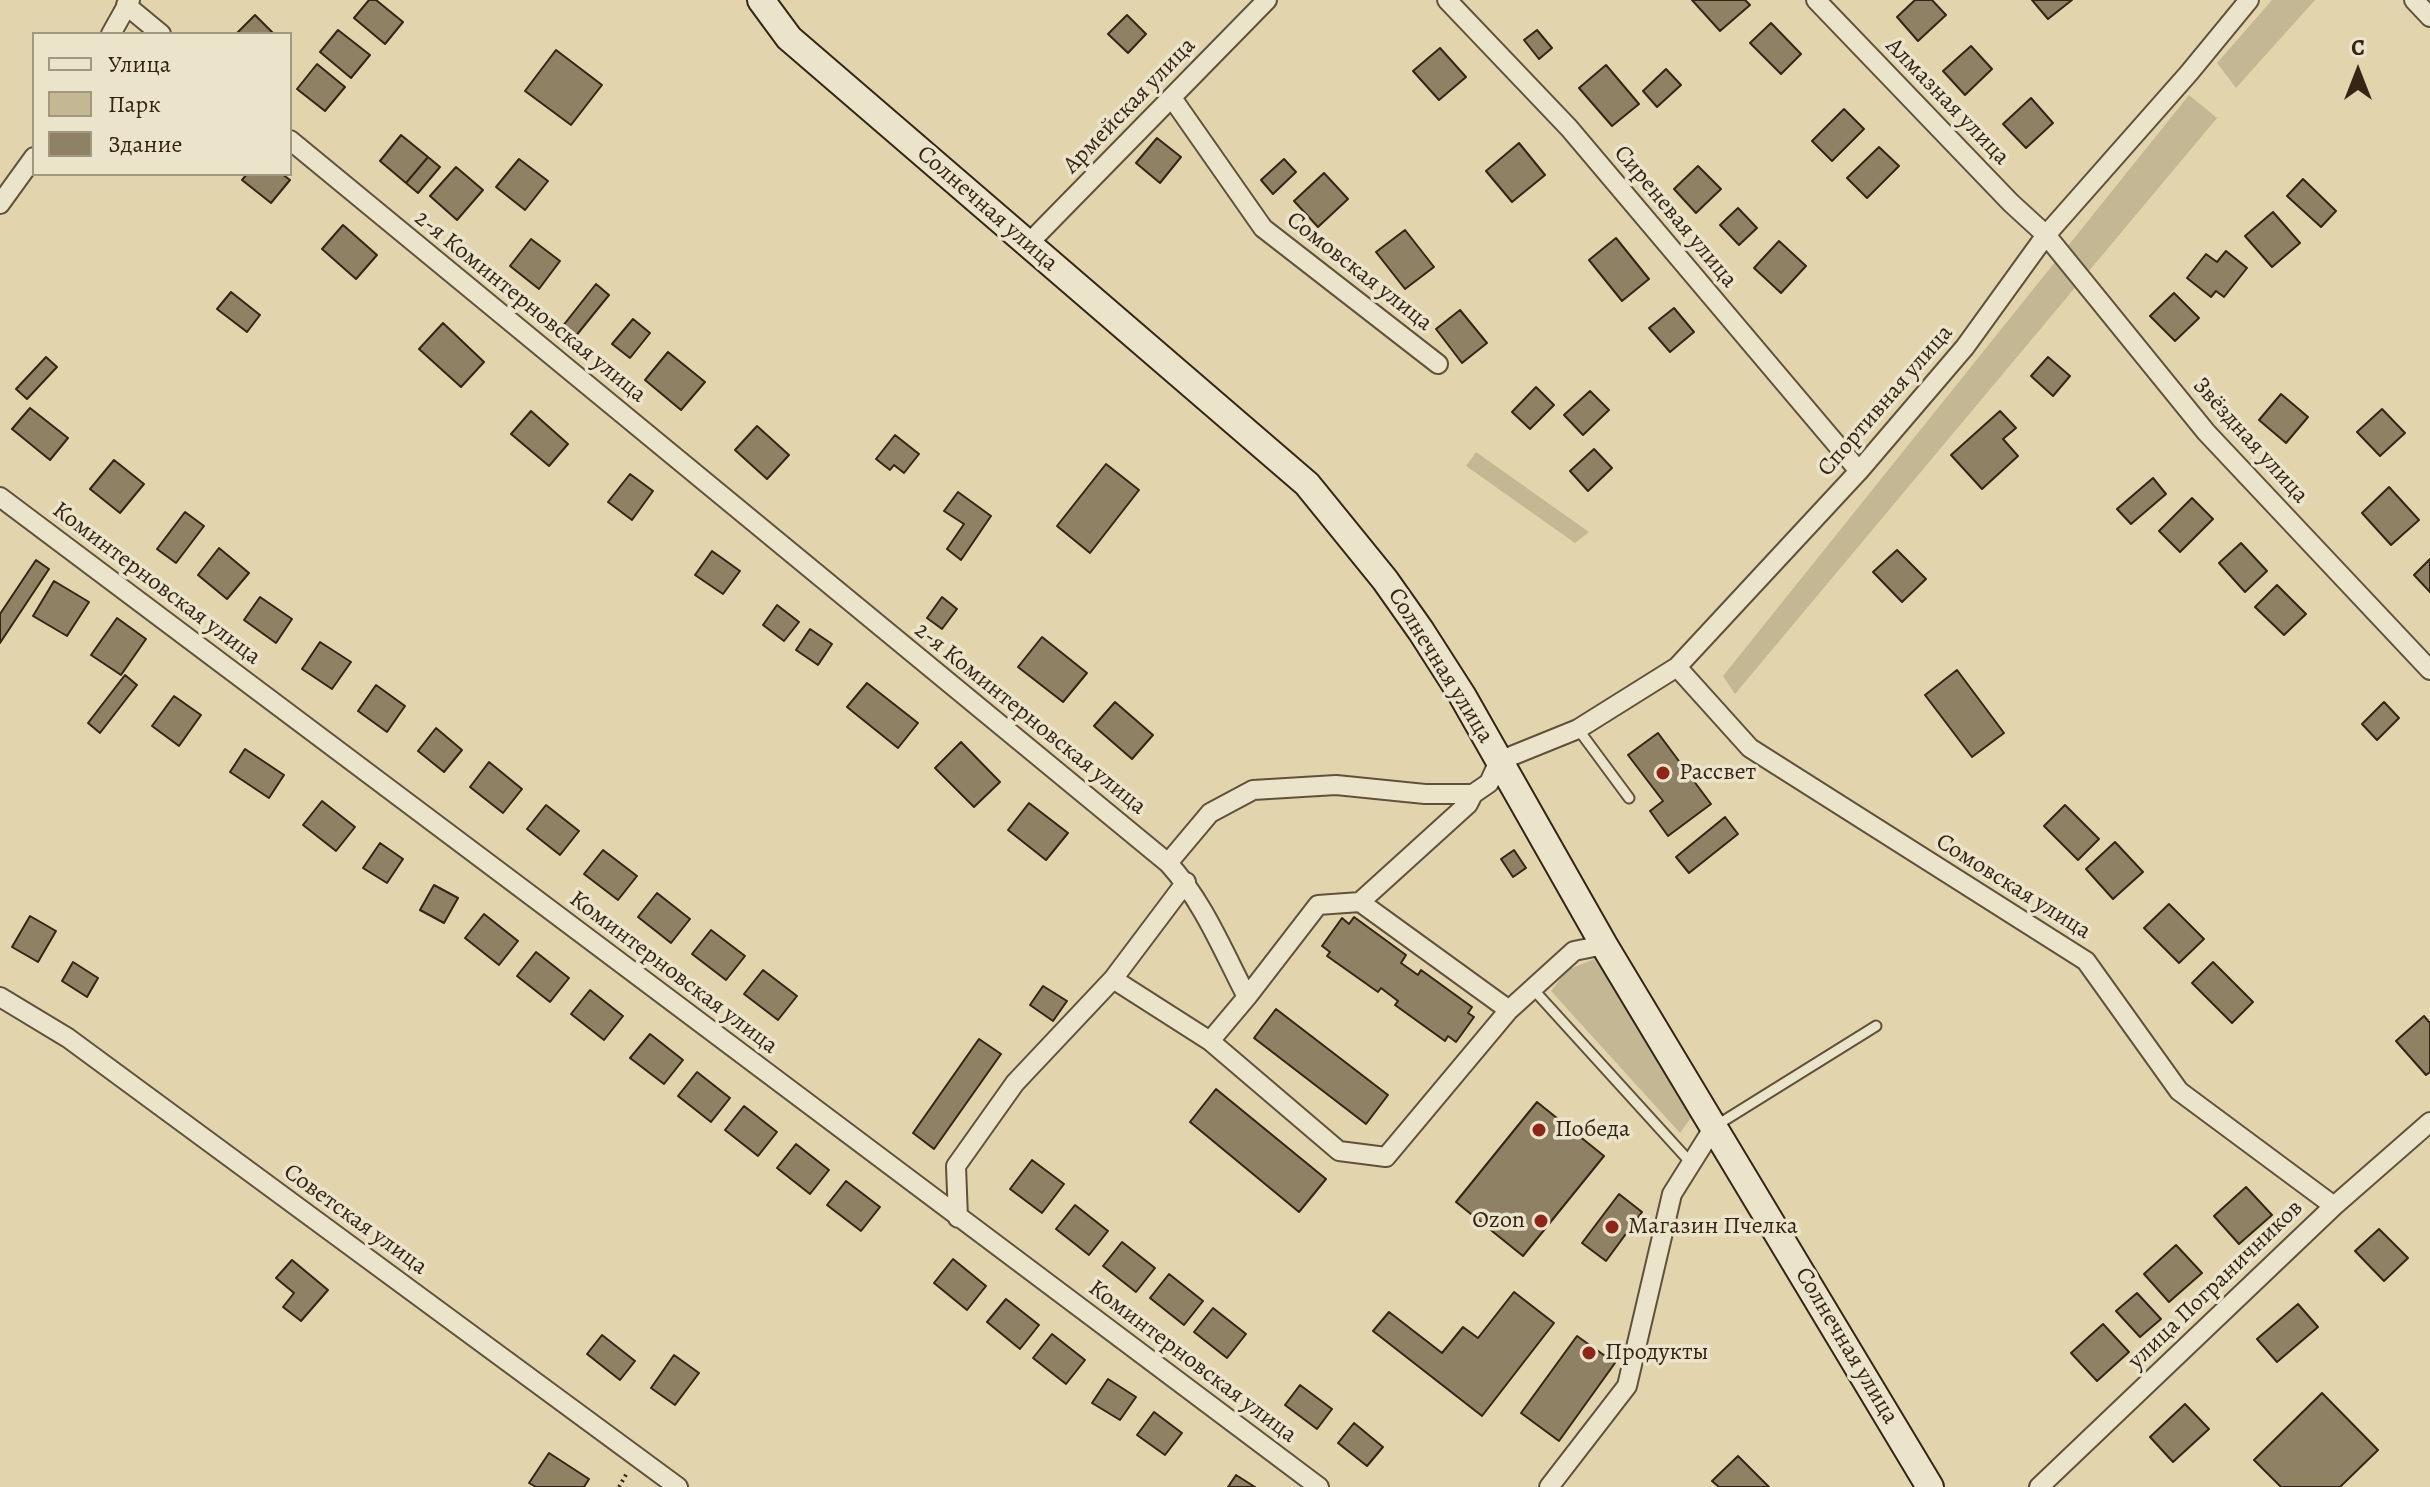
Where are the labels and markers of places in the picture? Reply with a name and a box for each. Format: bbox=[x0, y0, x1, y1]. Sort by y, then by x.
place label: Рассвет bbox=[1679, 759, 1756, 787]
marker: Рассвет bbox=[1654, 764, 1672, 782]
place label: Победа bbox=[1555, 1116, 1630, 1144]
marker: Победа bbox=[1530, 1121, 1548, 1139]
place label: Ozon bbox=[1472, 1207, 1525, 1235]
marker: Ozon bbox=[1532, 1212, 1550, 1230]
place label: Магазин Пчелка bbox=[1628, 1213, 1798, 1241]
marker: Магазин Пчелка bbox=[1603, 1218, 1621, 1236]
place label: Продукты bbox=[1605, 1339, 1709, 1367]
marker: Продукты bbox=[1580, 1344, 1598, 1362]

